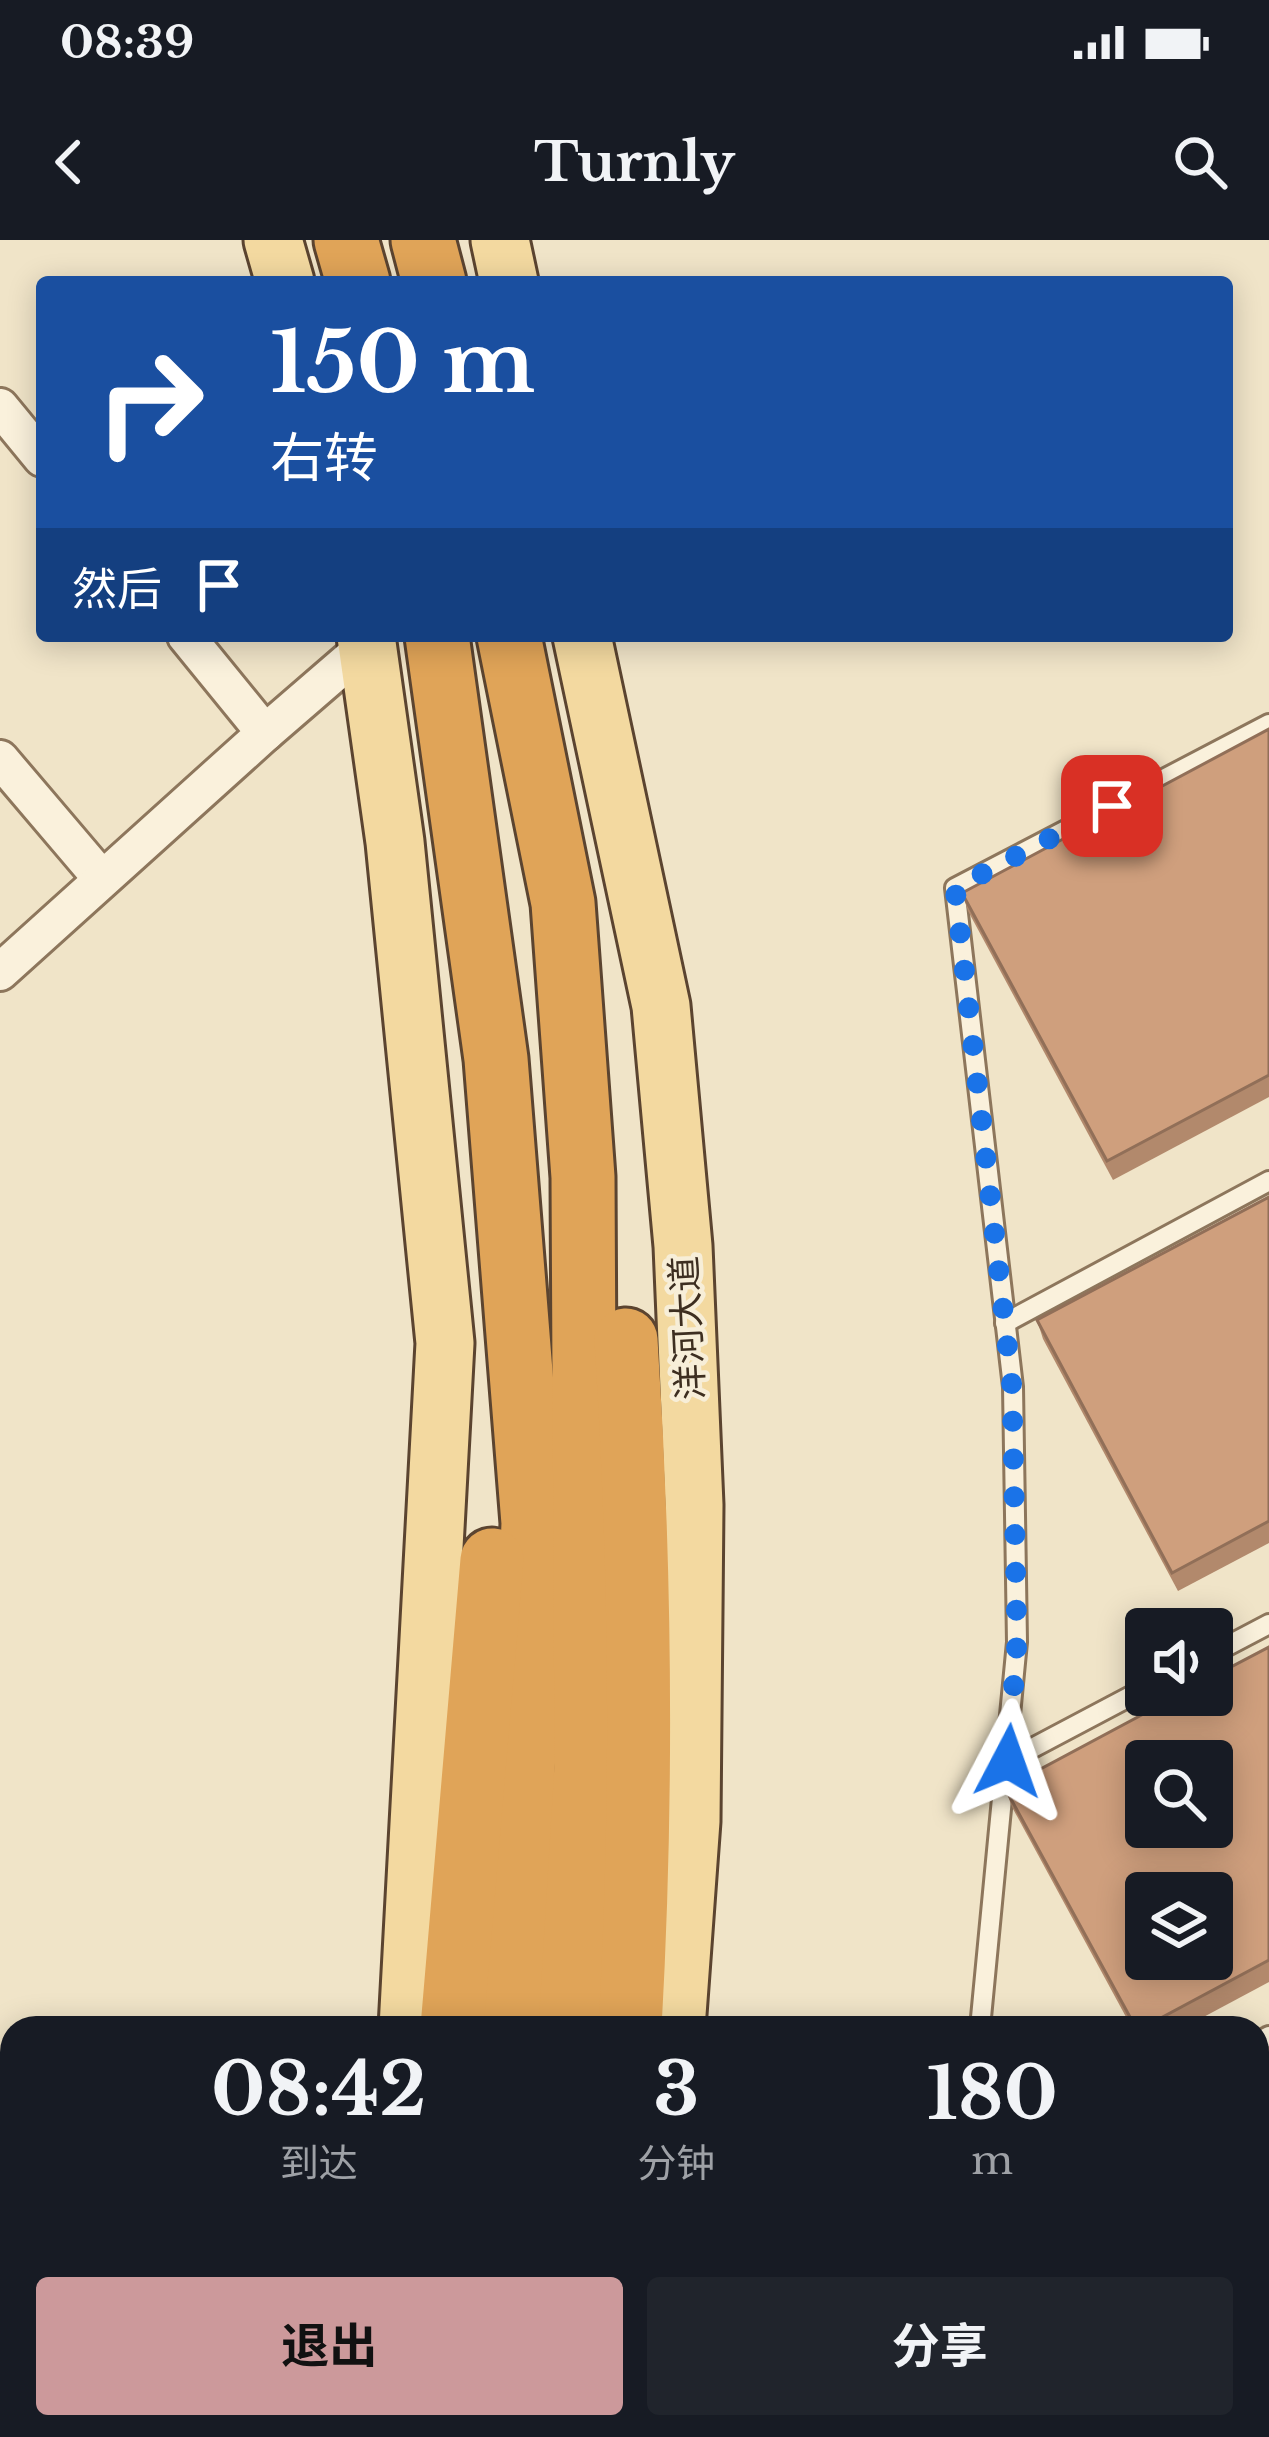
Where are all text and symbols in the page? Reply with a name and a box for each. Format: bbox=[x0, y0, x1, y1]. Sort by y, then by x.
text: 08:39 bbox=[60, 14, 194, 70]
icon: back bbox=[36, 129, 102, 195]
text: Turnly bbox=[534, 129, 735, 196]
icon: search bbox=[1167, 129, 1233, 195]
text: 150 m bbox=[270, 311, 535, 415]
icon: right bbox=[72, 324, 228, 480]
text: 右转 bbox=[270, 425, 378, 492]
icon: arrive bbox=[186, 552, 252, 618]
text: 然后 bbox=[72, 561, 162, 617]
pin bbox=[1061, 755, 1163, 857]
icon: arrive bbox=[1079, 773, 1145, 839]
street label: 洋河大道 bbox=[661, 1255, 714, 1401]
map controls bbox=[1125, 1608, 1233, 1980]
button: sound bbox=[1125, 1608, 1233, 1716]
position arrow bbox=[945, 1698, 1071, 1824]
button: search bbox=[1125, 1740, 1233, 1848]
button: layers bbox=[1125, 1872, 1233, 1980]
text: 08:42 bbox=[211, 2045, 426, 2134]
text: 3 bbox=[653, 2045, 699, 2134]
text: 180 bbox=[926, 2049, 1058, 2138]
text: m bbox=[971, 2136, 1013, 2185]
text: 到达 bbox=[280, 2139, 358, 2188]
text: 分钟 bbox=[637, 2139, 715, 2188]
button: 退出 bbox=[36, 2277, 623, 2415]
button: 分享 bbox=[647, 2277, 1233, 2415]

